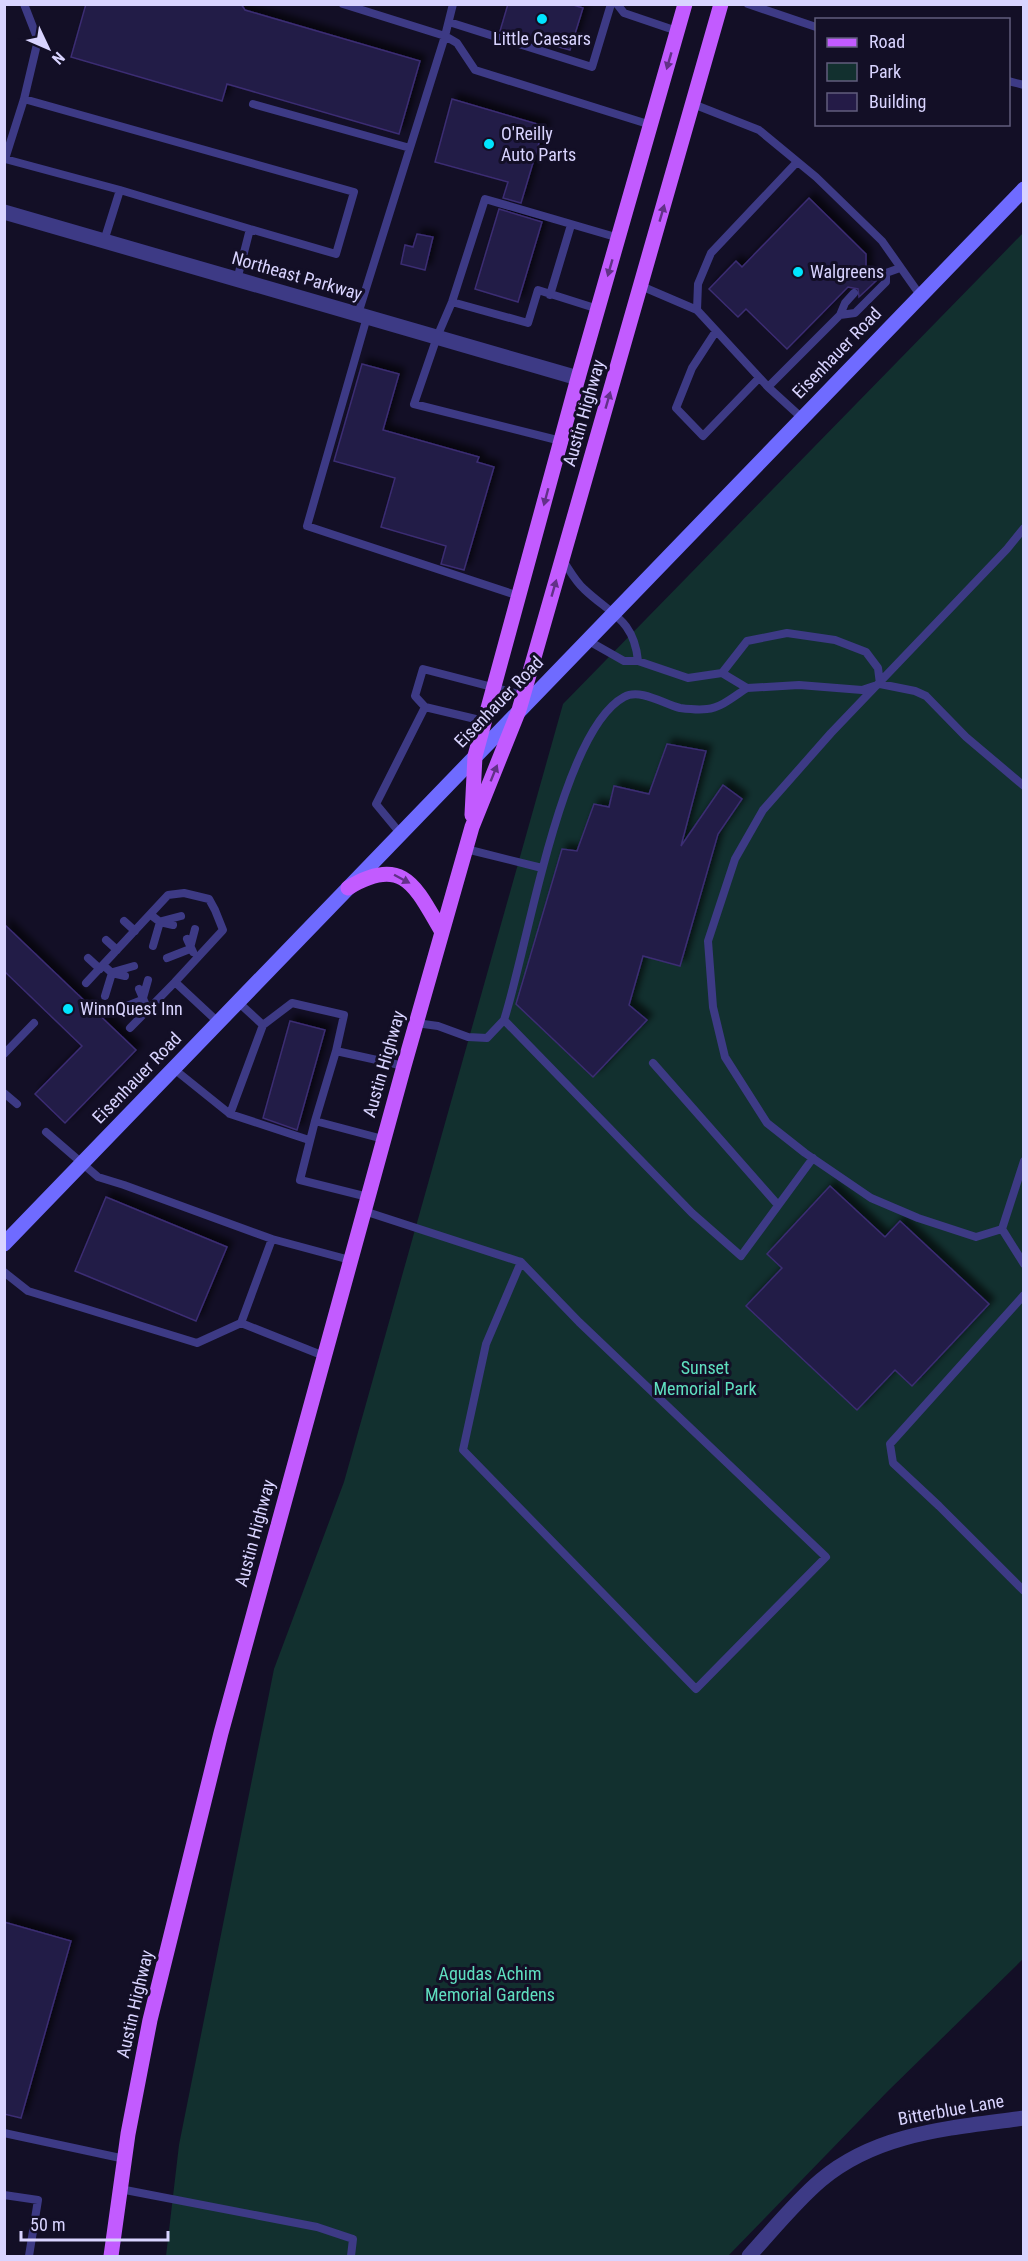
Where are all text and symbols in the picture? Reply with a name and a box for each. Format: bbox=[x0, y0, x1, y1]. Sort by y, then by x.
marker: Little Caesars bbox=[535, 12, 549, 26]
north arrow bbox=[18, 18, 78, 78]
legend bbox=[815, 18, 1010, 126]
place label: Little Caesars bbox=[493, 28, 591, 49]
text: Road bbox=[869, 31, 905, 52]
text: N bbox=[48, 48, 69, 68]
one-way arrow bbox=[664, 52, 674, 70]
text: Park bbox=[869, 61, 901, 82]
text: Building bbox=[869, 91, 926, 112]
place label: O'Reilly Auto Parts bbox=[501, 123, 576, 165]
marker: O'Reilly Auto Parts bbox=[482, 137, 496, 151]
one-way arrow bbox=[658, 204, 667, 222]
street label: Northeast Parkway bbox=[230, 247, 365, 304]
one-way arrow bbox=[605, 259, 614, 277]
place label: Walgreens bbox=[810, 261, 884, 282]
marker: Walgreens bbox=[791, 265, 805, 279]
street label: Eisenhauer Road bbox=[788, 303, 885, 403]
street label: Austin Highway bbox=[558, 357, 609, 469]
one-way arrow bbox=[604, 391, 613, 409]
one-way arrow bbox=[541, 488, 550, 506]
one-way arrow bbox=[550, 579, 559, 597]
street label: Eisenhauer Road bbox=[450, 652, 547, 752]
one-way arrow bbox=[489, 764, 499, 782]
one-way arrow bbox=[394, 874, 411, 884]
place label: WinnQuest Inn bbox=[80, 998, 183, 1019]
marker: WinnQuest Inn bbox=[61, 1002, 75, 1016]
street label: Austin Highway bbox=[358, 1008, 409, 1120]
street label: Eisenhauer Road bbox=[88, 1028, 185, 1128]
park label: Sunset Memorial Park bbox=[653, 1357, 757, 1399]
street label: Austin Highway bbox=[230, 1477, 279, 1589]
street label: Austin Highway bbox=[112, 1947, 157, 2060]
park label: Agudas Achim Memorial Gardens bbox=[425, 1963, 555, 2005]
street label: Bitterblue Lane bbox=[896, 2090, 1006, 2129]
scale bar bbox=[21, 2204, 168, 2242]
text: 50 m bbox=[30, 2214, 65, 2235]

